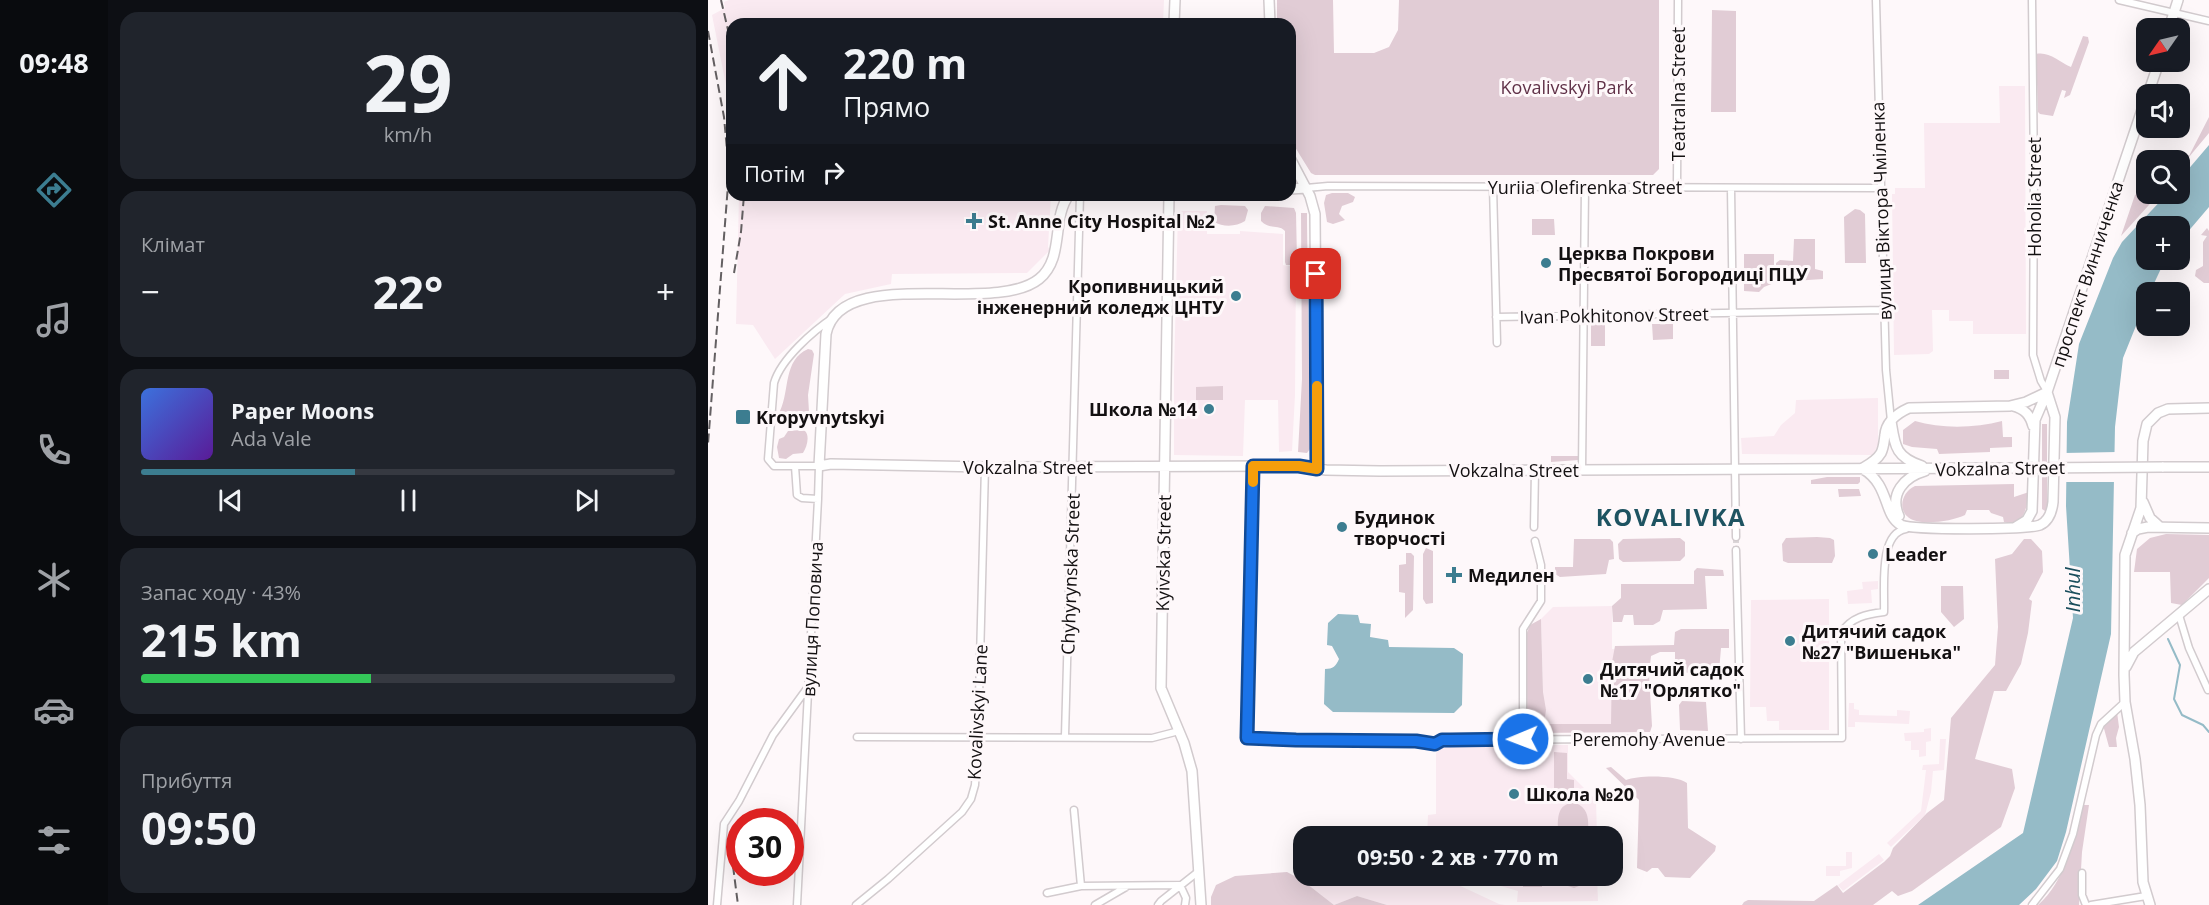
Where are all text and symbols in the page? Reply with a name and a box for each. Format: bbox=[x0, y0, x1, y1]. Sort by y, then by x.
north arrow bbox=[2136, 18, 2190, 72]
map controls bbox=[2136, 18, 2190, 336]
street label: Teatralna Street bbox=[1666, 27, 1690, 161]
text: 29 bbox=[363, 29, 453, 135]
text: 220 m bbox=[843, 34, 967, 91]
icon: ahead bbox=[744, 42, 822, 120]
text: 09:48 bbox=[19, 44, 89, 81]
park label: Kovalivskyi Park bbox=[1501, 75, 1634, 99]
button: sound bbox=[2136, 84, 2190, 138]
text: Прямо bbox=[843, 88, 930, 125]
street label: вулиця Віктора Чміленка bbox=[1865, 101, 1897, 321]
text: km/h bbox=[384, 121, 432, 148]
street label: Hoholia Street bbox=[2022, 137, 2046, 257]
button: search bbox=[2136, 150, 2190, 204]
icon: right bbox=[817, 156, 850, 189]
text: Потім bbox=[744, 158, 805, 188]
icon: directions bbox=[33, 169, 75, 211]
street label: Yuriia Olefirenka Street bbox=[1488, 175, 1682, 199]
street label: проспект Винниченка bbox=[2046, 178, 2128, 370]
place label: St. Anne City Hospital №2 bbox=[988, 209, 1215, 233]
marker: St. Anne City Hospital №2 bbox=[965, 212, 983, 230]
button: + bbox=[2136, 216, 2190, 270]
text: Клімат bbox=[141, 231, 205, 258]
place label: Церква Покрови Пресвятої Богородиці ПЦУ bbox=[1558, 241, 1808, 286]
pin bbox=[1290, 248, 1341, 299]
marker: Церква Покрови Пресвятої Богородиці ПЦУ bbox=[1539, 256, 1553, 270]
icon: arrive bbox=[1299, 257, 1332, 290]
text: 22° bbox=[373, 261, 443, 322]
text: − bbox=[141, 269, 160, 314]
text: + bbox=[656, 269, 675, 314]
place label: Кропивницький інженерний коледж ЦНТУ bbox=[977, 274, 1224, 319]
button: − bbox=[2136, 282, 2190, 336]
marker: Кропивницький інженерний коледж ЦНТУ bbox=[1229, 289, 1243, 303]
icon: music bbox=[33, 299, 75, 341]
street label: Ivan Pokhitonov Street bbox=[1519, 301, 1709, 329]
text: Paper Moons bbox=[231, 395, 374, 425]
place label: Школа №14 bbox=[1089, 397, 1197, 421]
marker: Школа №14 bbox=[1202, 402, 1216, 416]
place label: Kropyvnytskyi bbox=[756, 405, 885, 429]
marker: Kropyvnytskyi bbox=[734, 408, 752, 426]
text: Ada Vale bbox=[231, 425, 312, 452]
icon: phone bbox=[33, 429, 75, 471]
street label: Vokzalna Street bbox=[963, 455, 1093, 479]
street label: Vokzalna Street bbox=[1935, 455, 2065, 481]
street label: Vokzalna Street bbox=[1449, 458, 1579, 482]
icon: previous bbox=[214, 484, 247, 517]
icon: pause bbox=[392, 484, 425, 517]
icon: next bbox=[570, 484, 603, 517]
street label: Chyhyrynska Street bbox=[1055, 493, 1085, 655]
street label: Kyivska Street bbox=[1150, 495, 1176, 611]
district label: KOVALIVKA bbox=[1596, 500, 1746, 533]
place label: Будинок творчості bbox=[1354, 505, 1445, 550]
marker: Будинок творчості bbox=[1335, 520, 1349, 534]
street label: вулиця Поповича bbox=[796, 541, 828, 697]
place label: Leader bbox=[1885, 542, 1947, 566]
marker: Leader bbox=[1866, 547, 1880, 561]
icon: climate bbox=[33, 559, 75, 601]
place label: Медилен bbox=[1468, 563, 1555, 587]
marker: Медилен bbox=[1445, 566, 1463, 584]
water label: Inhul bbox=[2059, 567, 2086, 613]
text: Запас ходу · 43% bbox=[141, 579, 301, 606]
text: 215 km bbox=[141, 609, 302, 670]
place label: Дитячий садок №27 "Вишенька" bbox=[1802, 619, 1961, 664]
marker: Дитячий садок №27 "Вишенька" bbox=[1783, 634, 1797, 648]
street label: Kovalivskyi Lane bbox=[961, 644, 993, 780]
place label: Дитячий садок №17 "Орлятко" bbox=[1600, 657, 1745, 702]
marker: Дитячий садок №17 "Орлятко" bbox=[1581, 672, 1595, 686]
icon: car bbox=[33, 689, 75, 731]
position arrow bbox=[1491, 707, 1555, 771]
street label: Peremohy Avenue bbox=[1572, 727, 1726, 751]
text: Прибуття bbox=[141, 767, 232, 794]
place label: Школа №20 bbox=[1526, 782, 1634, 806]
marker: Школа №20 bbox=[1507, 787, 1521, 801]
text: 09:50 bbox=[141, 797, 257, 858]
speed limit sign: 30 bbox=[726, 808, 804, 886]
icon: filters bbox=[33, 819, 75, 861]
text: 09:50 · 2 хв · 770 m bbox=[1357, 841, 1559, 871]

